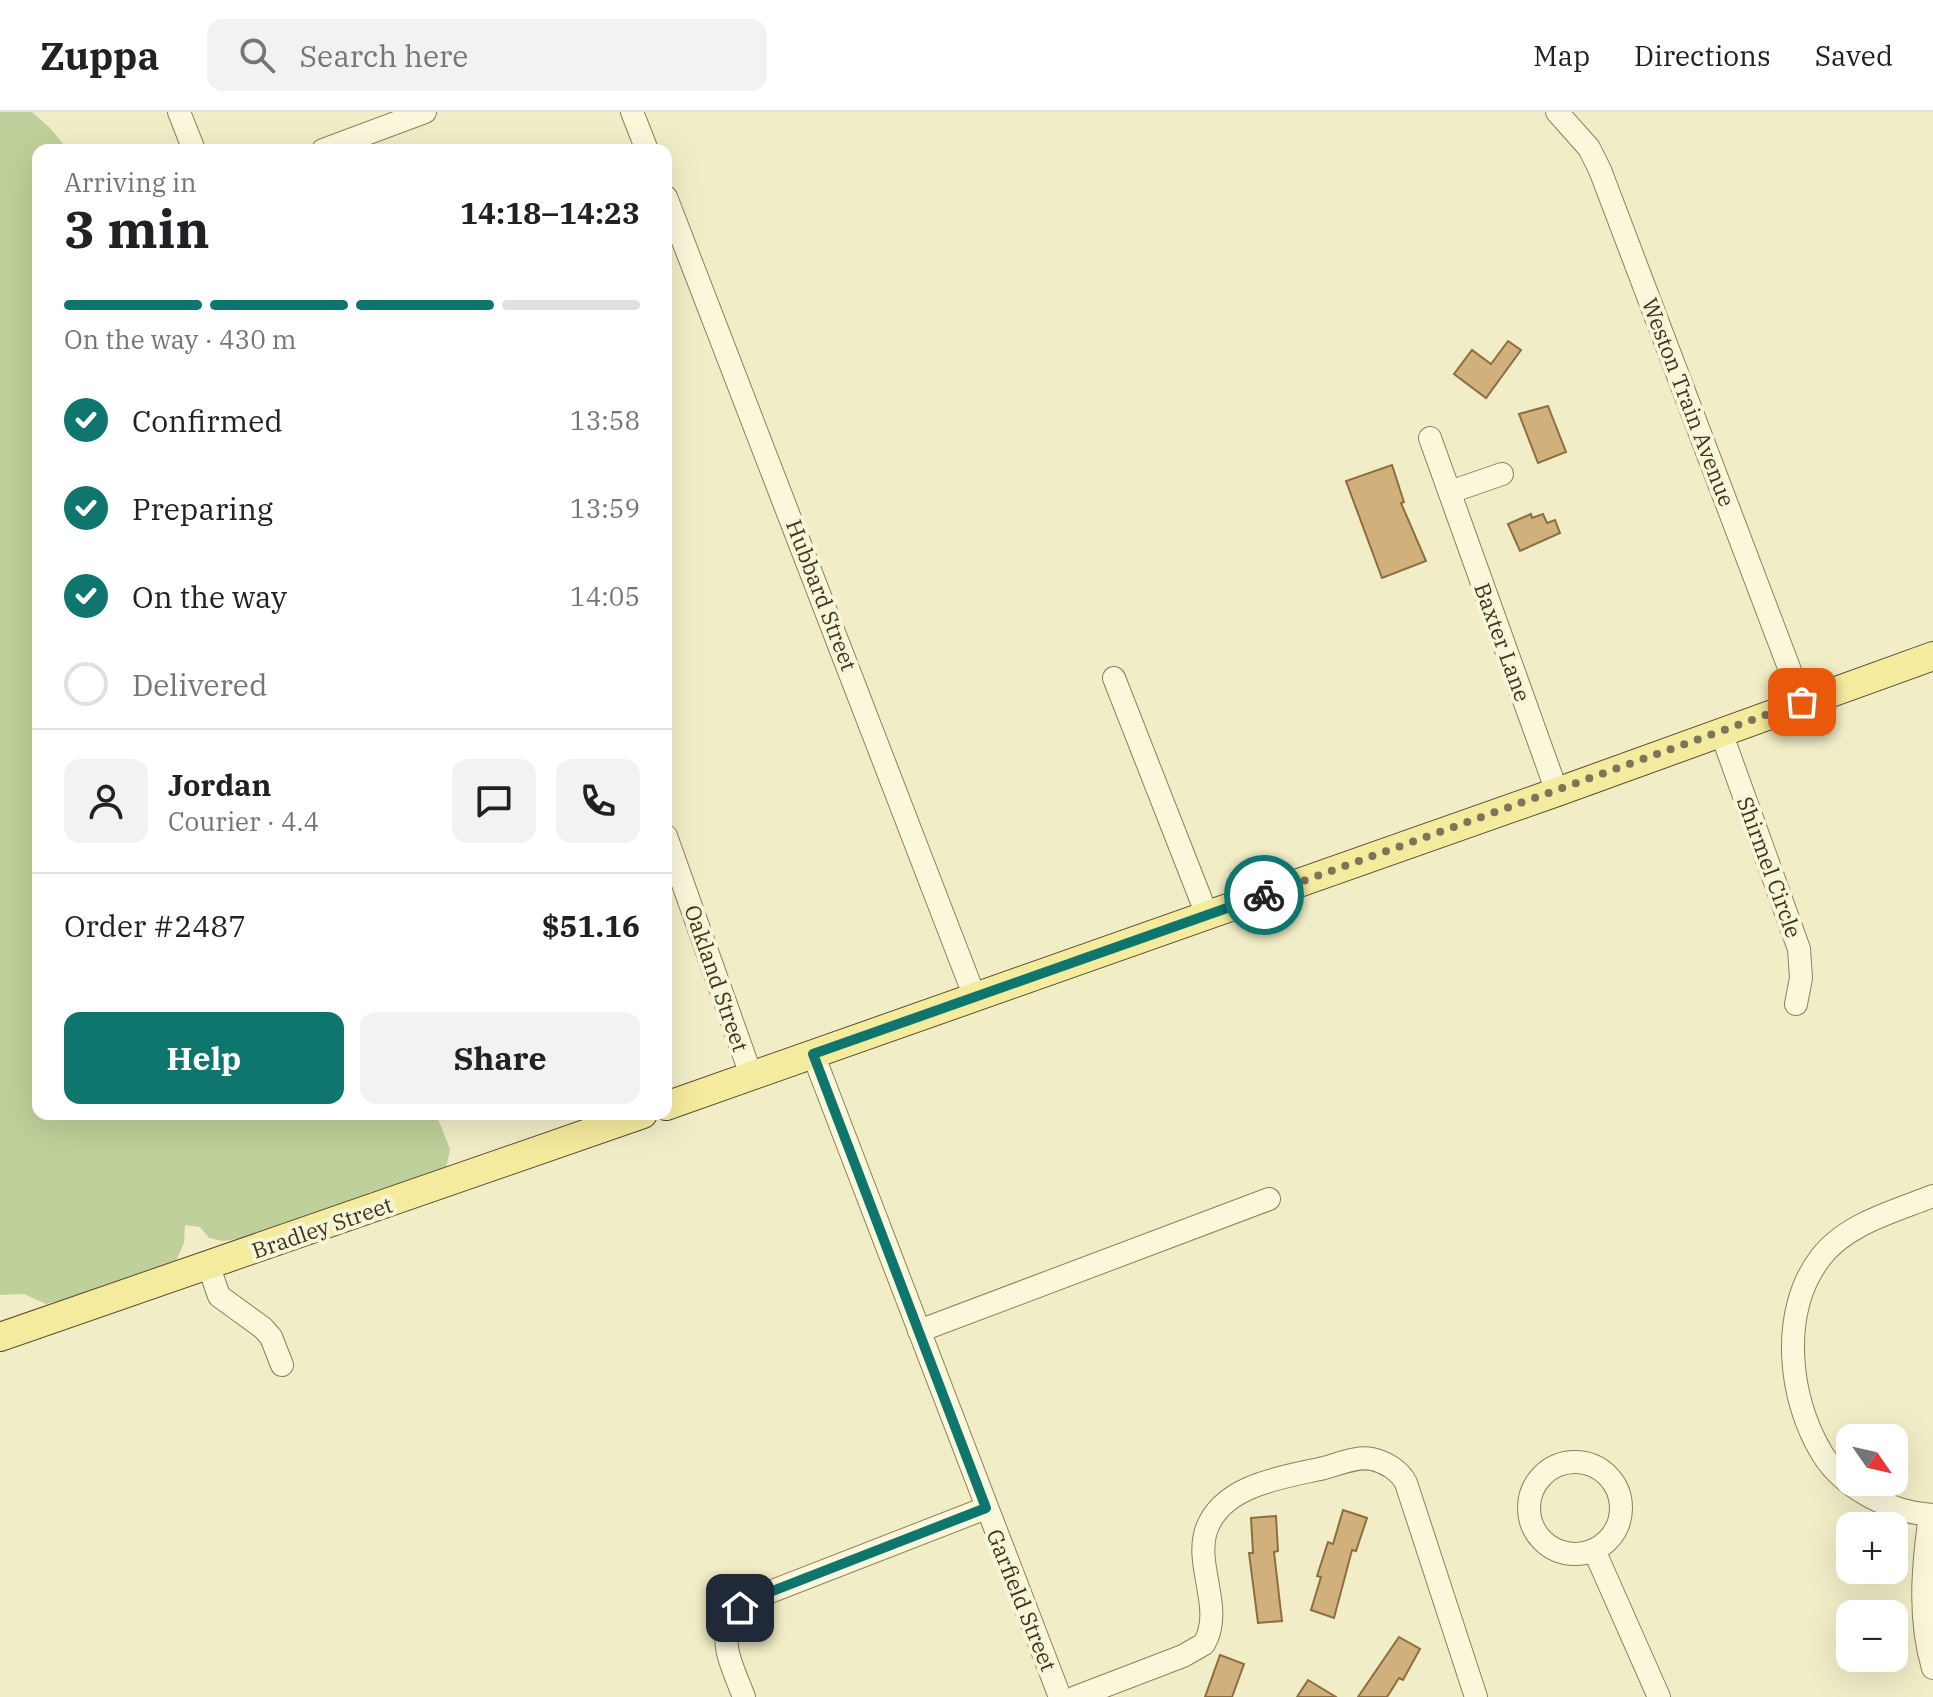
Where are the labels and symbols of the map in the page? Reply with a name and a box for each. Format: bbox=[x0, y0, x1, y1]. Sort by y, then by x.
street label: Weston Train Avenue bbox=[1636, 294, 1742, 510]
street label: Hubbard Street bbox=[780, 515, 864, 675]
street label: Baxter Lane bbox=[1468, 579, 1538, 705]
pin bbox=[1768, 668, 1836, 736]
street label: Shirmel Circle bbox=[1731, 792, 1809, 942]
courier bbox=[1224, 855, 1304, 935]
street label: Oakland Street bbox=[678, 901, 756, 1056]
street label: Bradley Street bbox=[248, 1189, 396, 1265]
north arrow bbox=[1836, 1424, 1908, 1496]
street label: Garfield Street bbox=[980, 1525, 1064, 1676]
pin bbox=[706, 1574, 774, 1642]

